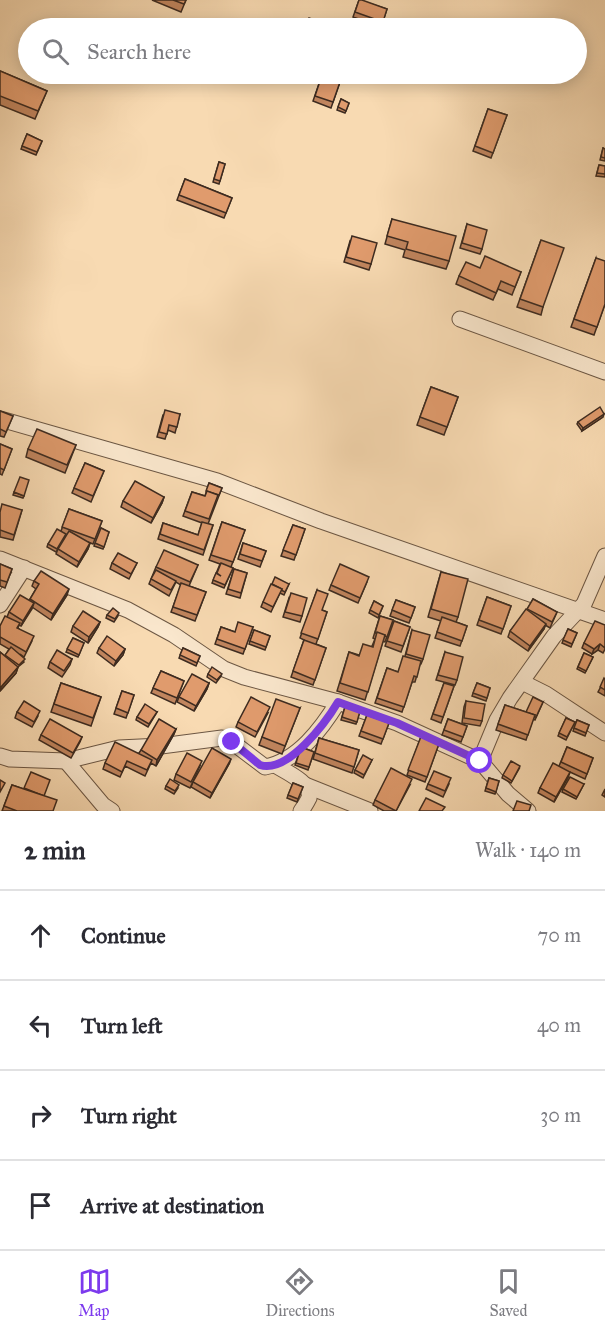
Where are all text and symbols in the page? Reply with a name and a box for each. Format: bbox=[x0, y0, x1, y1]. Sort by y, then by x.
search box bbox=[18, 18, 587, 84]
icon: search bbox=[39, 35, 72, 68]
text: Search here bbox=[87, 38, 191, 65]
route end bbox=[218, 728, 244, 754]
route start bbox=[466, 747, 492, 773]
text: 2 min bbox=[24, 834, 85, 866]
text: Walk · 140 m bbox=[475, 838, 581, 862]
icon: ahead bbox=[24, 919, 57, 952]
text: Continue bbox=[81, 922, 166, 949]
text: 70 m bbox=[538, 923, 581, 947]
icon: left bbox=[24, 1009, 57, 1042]
text: Turn left bbox=[81, 1012, 163, 1039]
text: 40 m bbox=[537, 1013, 581, 1037]
icon: right bbox=[24, 1099, 57, 1132]
text: Turn right bbox=[81, 1102, 177, 1129]
text: 30 m bbox=[540, 1103, 581, 1127]
icon: arrive bbox=[24, 1189, 57, 1222]
text: Arrive at destination bbox=[81, 1192, 264, 1219]
tab: Map bbox=[78, 1265, 111, 1320]
tab: Directions bbox=[266, 1265, 334, 1320]
tab: Saved bbox=[489, 1265, 527, 1320]

